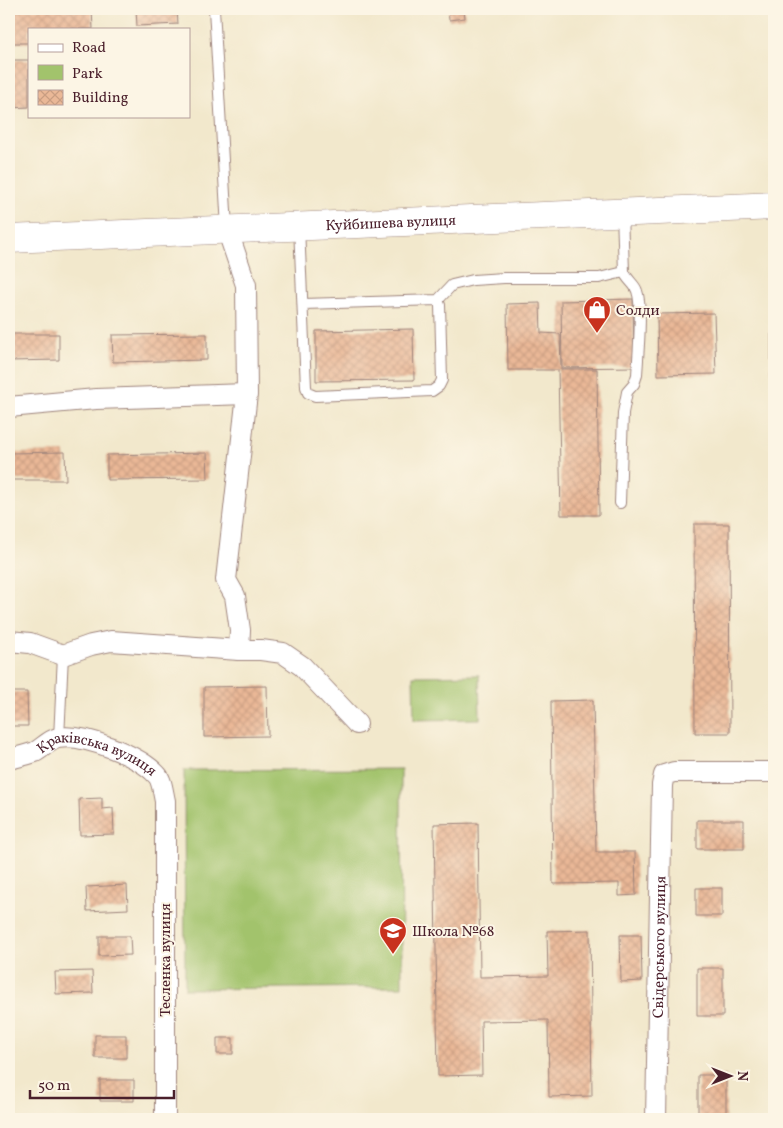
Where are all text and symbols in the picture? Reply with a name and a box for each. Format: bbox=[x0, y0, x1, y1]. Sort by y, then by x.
legend bbox=[28, 28, 190, 118]
text: Road bbox=[72, 38, 106, 59]
text: Park bbox=[72, 64, 103, 85]
text: Building bbox=[72, 88, 129, 109]
street label: Куйбишева вулиця bbox=[325, 211, 456, 237]
shop icon: Солди bbox=[582, 295, 612, 334]
place label: Солди bbox=[616, 301, 660, 322]
street label: Краківська вулиця bbox=[33, 728, 161, 782]
street label: Свідерського вулиця bbox=[649, 875, 672, 1018]
street label: Тесленка вулиця bbox=[156, 903, 177, 1017]
school or university icon: Школа №68 bbox=[378, 916, 408, 955]
place label: Школа №68 bbox=[412, 922, 494, 943]
north arrow bbox=[706, 1050, 756, 1100]
scale bar bbox=[30, 1068, 174, 1100]
text: N bbox=[732, 1071, 751, 1081]
text: 50 m bbox=[38, 1076, 70, 1097]

